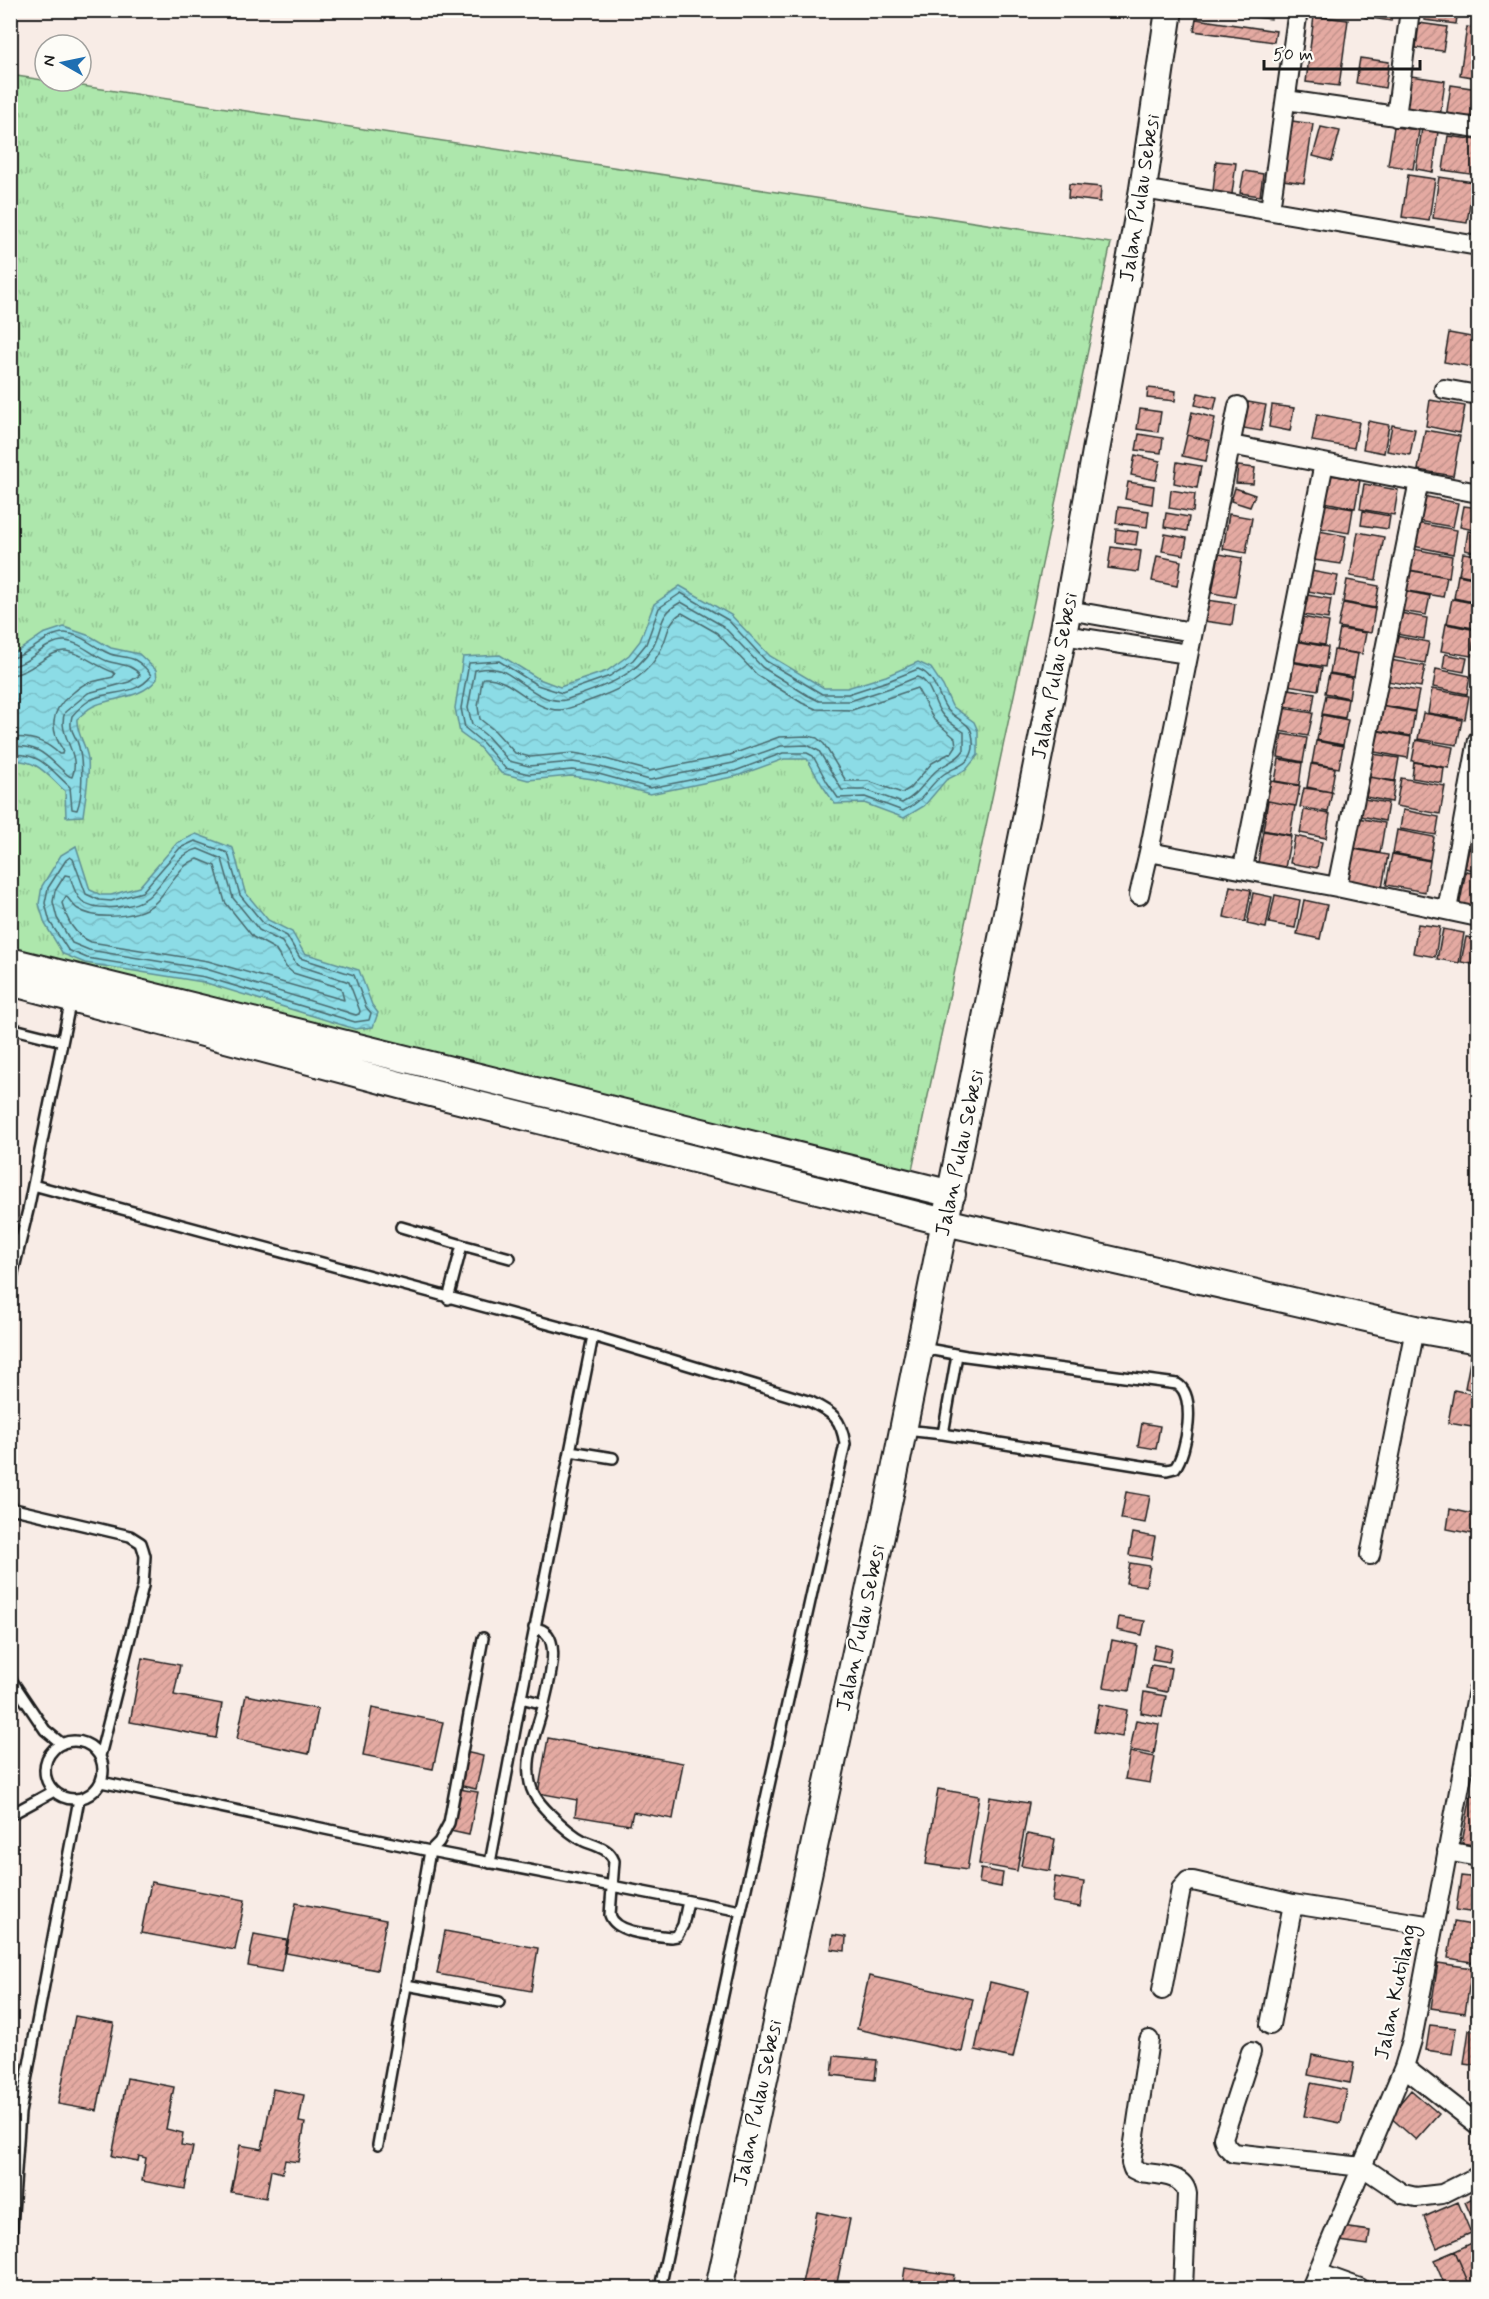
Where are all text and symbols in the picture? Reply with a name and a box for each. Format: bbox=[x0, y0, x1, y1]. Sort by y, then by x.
north arrow bbox=[33, 33, 93, 93]
scale bar bbox=[1264, 33, 1420, 71]
text: 50 m bbox=[1273, 43, 1313, 67]
text: N bbox=[38, 54, 61, 68]
street label: Jalan Pulau Sebesi bbox=[1113, 112, 1167, 284]
street label: Jalan Pulau Sebesi bbox=[1025, 590, 1085, 762]
street label: Jalan Pulau Sebesi bbox=[929, 1067, 991, 1239]
street label: Jalan Pulau Sebesi bbox=[830, 1542, 892, 1714]
street label: Jalan Kutilang bbox=[1368, 1921, 1425, 2063]
street label: Jalan Pulau Sebesi bbox=[727, 2017, 789, 2189]

